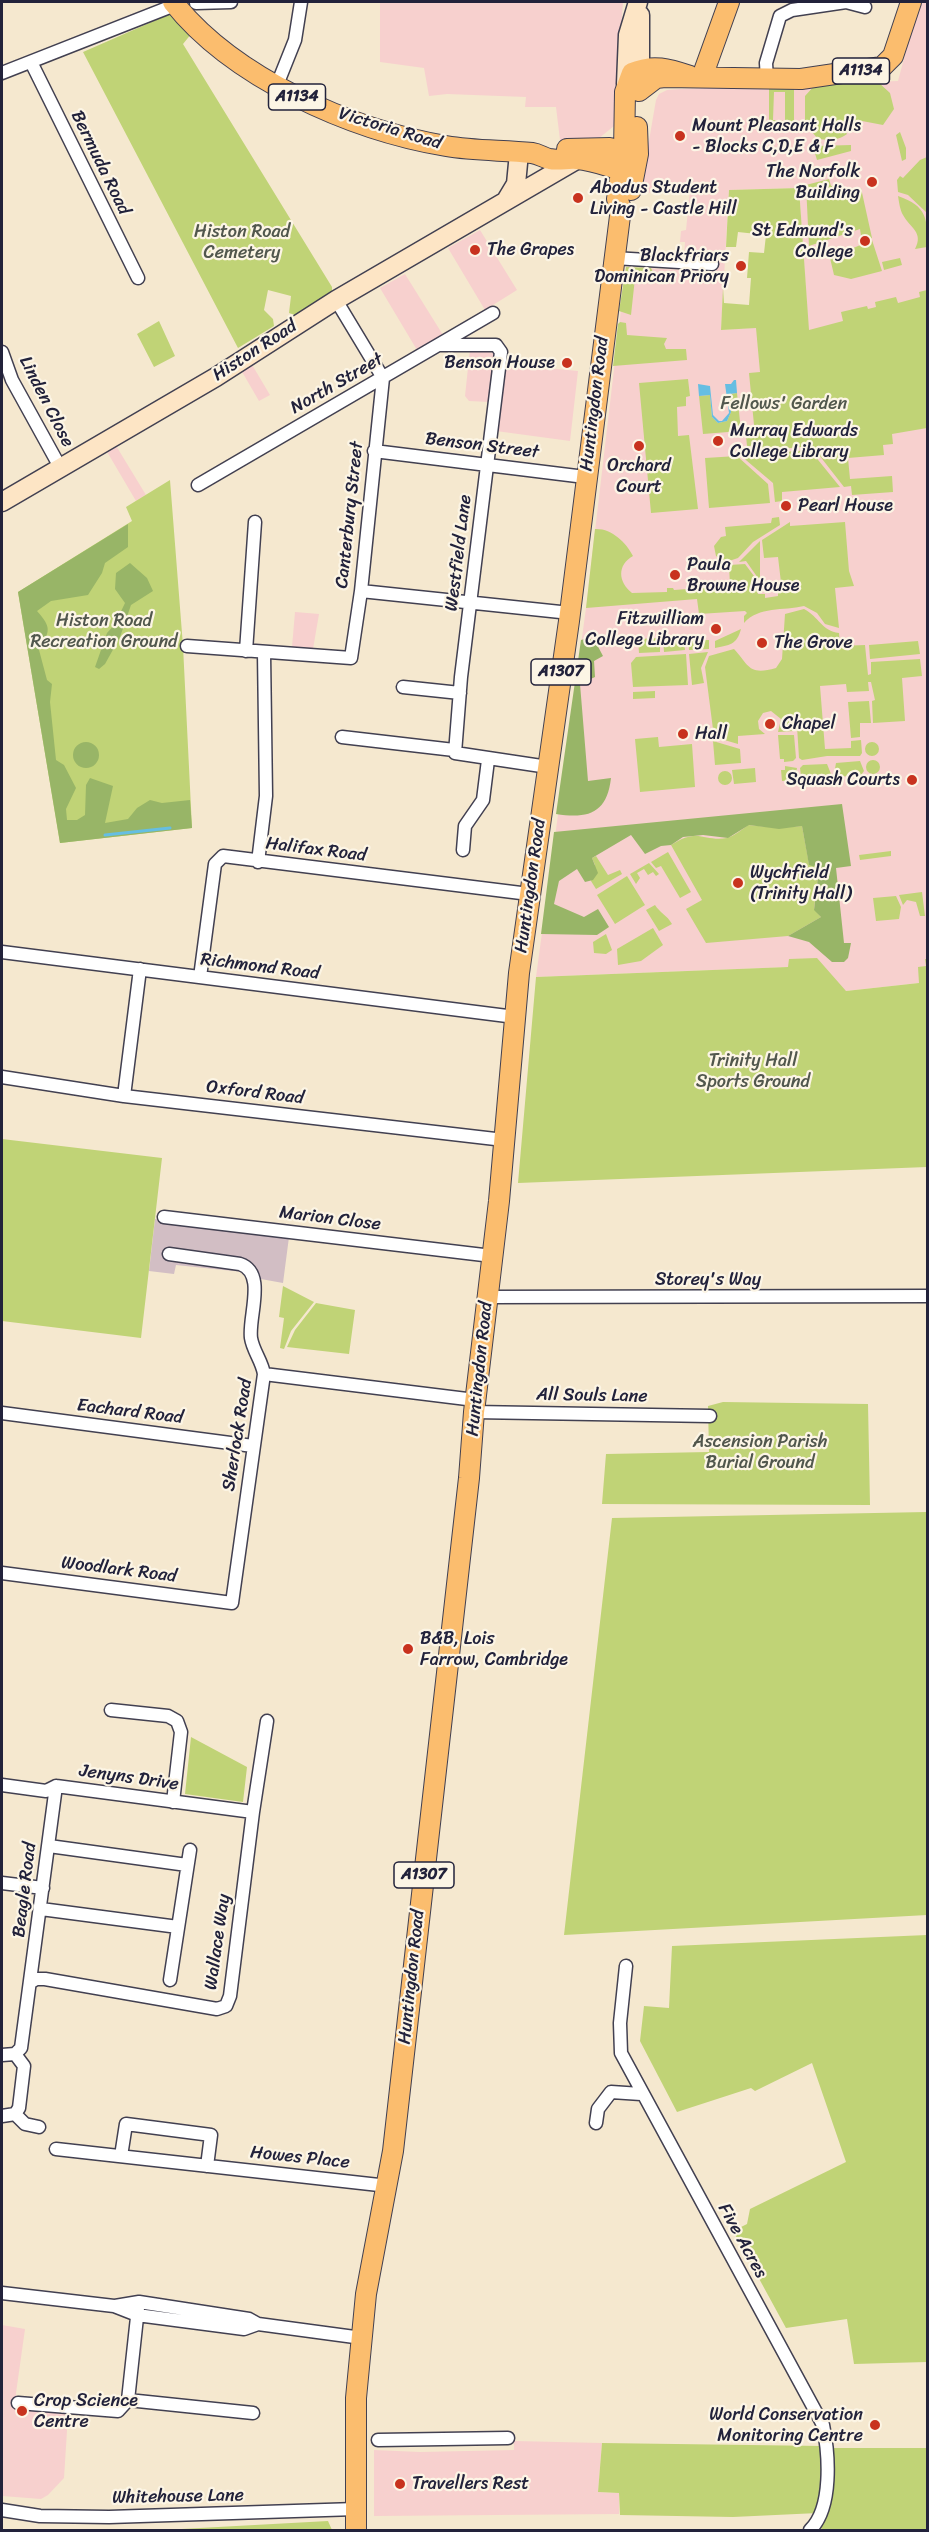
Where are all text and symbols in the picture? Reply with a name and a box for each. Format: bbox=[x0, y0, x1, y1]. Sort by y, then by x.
road number: A1134 bbox=[832, 58, 890, 84]
road number: A1134 bbox=[268, 84, 326, 110]
street label: Victoria Road bbox=[336, 103, 444, 155]
street label: Bermuda Road bbox=[65, 107, 135, 219]
place label: Mount Pleasant Halls - Blocks C,D,E & F bbox=[692, 115, 861, 158]
marker: Mount Pleasant Halls - Blocks C,D,E & F bbox=[673, 129, 687, 143]
place label: The Norfolk Building bbox=[766, 161, 860, 204]
marker: The Norfolk Building bbox=[865, 175, 879, 189]
place label: Abodus Student Living - Castle Hill bbox=[590, 177, 737, 219]
marker: Abodus Student Living - Castle Hill bbox=[571, 191, 585, 205]
place label: St Edmund's College bbox=[752, 220, 853, 262]
park label: Histon Road Cemetery bbox=[194, 221, 290, 264]
marker: St Edmund's College bbox=[858, 234, 872, 248]
place label: The Grapes bbox=[487, 239, 574, 261]
marker: The Grapes bbox=[468, 243, 482, 257]
place label: Blackfriars Dominican Priory bbox=[594, 245, 729, 288]
marker: Blackfriars Dominican Priory bbox=[734, 259, 748, 273]
street label: Histon Road bbox=[209, 316, 301, 386]
street label: Huntingdon Road bbox=[576, 336, 614, 472]
street label: North Street bbox=[287, 349, 387, 419]
place label: Benson House bbox=[444, 352, 555, 374]
street label: Linden Close bbox=[14, 353, 78, 451]
marker: Benson House bbox=[560, 356, 574, 370]
park label: Fellows' Garden bbox=[721, 393, 847, 415]
place label: Murray Edwards College Library bbox=[730, 420, 858, 462]
street label: Benson Street bbox=[424, 428, 540, 464]
marker: Murray Edwards College Library bbox=[711, 434, 725, 448]
marker: Orchard Court bbox=[632, 439, 646, 453]
street label: Canterbury Street bbox=[332, 440, 368, 590]
place label: Orchard Court bbox=[607, 455, 671, 498]
street label: Westfield Lane bbox=[441, 493, 477, 613]
place label: Pearl House bbox=[798, 495, 893, 517]
marker: Pearl House bbox=[779, 499, 793, 513]
place label: Paula Browne House bbox=[687, 554, 800, 596]
marker: Paula Browne House bbox=[668, 568, 682, 582]
place label: Fitzwilliam College Library bbox=[585, 608, 704, 650]
park label: Histon Road Recreation Ground bbox=[30, 610, 178, 652]
marker: Fitzwilliam College Library bbox=[709, 622, 723, 636]
place label: The Grove bbox=[774, 632, 853, 654]
marker: The Grove bbox=[755, 636, 769, 650]
road number: A1307 bbox=[531, 659, 591, 685]
place label: Chapel bbox=[782, 713, 836, 735]
marker: Chapel bbox=[763, 717, 777, 731]
place label: Hall bbox=[695, 723, 727, 745]
marker: Hall bbox=[676, 727, 690, 741]
place label: Squash Courts bbox=[786, 769, 900, 791]
marker: Squash Courts bbox=[905, 773, 919, 787]
street label: Huntingdon Road bbox=[511, 818, 551, 954]
street label: Halifax Road bbox=[264, 833, 368, 867]
place label: Wychfield (Trinity Hall) bbox=[750, 862, 851, 904]
marker: Wychfield (Trinity Hall) bbox=[731, 876, 745, 890]
street label: Richmond Road bbox=[199, 949, 321, 985]
park label: Trinity Hall Sports Ground bbox=[696, 1050, 810, 1092]
street label: Oxford Road bbox=[205, 1076, 305, 1110]
street label: Marion Close bbox=[278, 1202, 382, 1236]
street label: Storey's Way bbox=[655, 1269, 761, 1291]
street label: Huntingdon Road bbox=[462, 1301, 498, 1437]
street label: Sherlock Road bbox=[218, 1377, 258, 1493]
street label: All Souls Lane bbox=[536, 1384, 648, 1408]
street label: Eachard Road bbox=[76, 1395, 184, 1429]
park label: Ascension Parish Burial Ground bbox=[693, 1431, 827, 1474]
street label: Woodlark Road bbox=[60, 1552, 178, 1588]
place label: B&B, Lois Farrow, Cambridge bbox=[420, 1628, 568, 1670]
marker: B&B, Lois Farrow, Cambridge bbox=[401, 1642, 415, 1656]
street label: Jenyns Drive bbox=[78, 1760, 180, 1796]
street label: Beagle Road bbox=[8, 1841, 42, 1939]
road number: A1307 bbox=[394, 1862, 454, 1888]
street label: Wallace Way bbox=[201, 1893, 235, 1991]
street label: Huntingdon Road bbox=[394, 1909, 430, 2045]
street label: Howes Place bbox=[249, 2142, 351, 2174]
street label: Five Acres bbox=[713, 2200, 771, 2282]
place label: Crop Science Centre bbox=[34, 2390, 138, 2432]
marker: Crop Science Centre bbox=[15, 2404, 29, 2418]
place label: World Conservation Monitoring Centre bbox=[709, 2404, 863, 2446]
marker: World Conservation Monitoring Centre bbox=[868, 2418, 882, 2432]
place label: Travellers Rest bbox=[412, 2473, 529, 2495]
marker: Travellers Rest bbox=[393, 2477, 407, 2491]
street label: Whitehouse Lane bbox=[112, 2485, 244, 2509]

